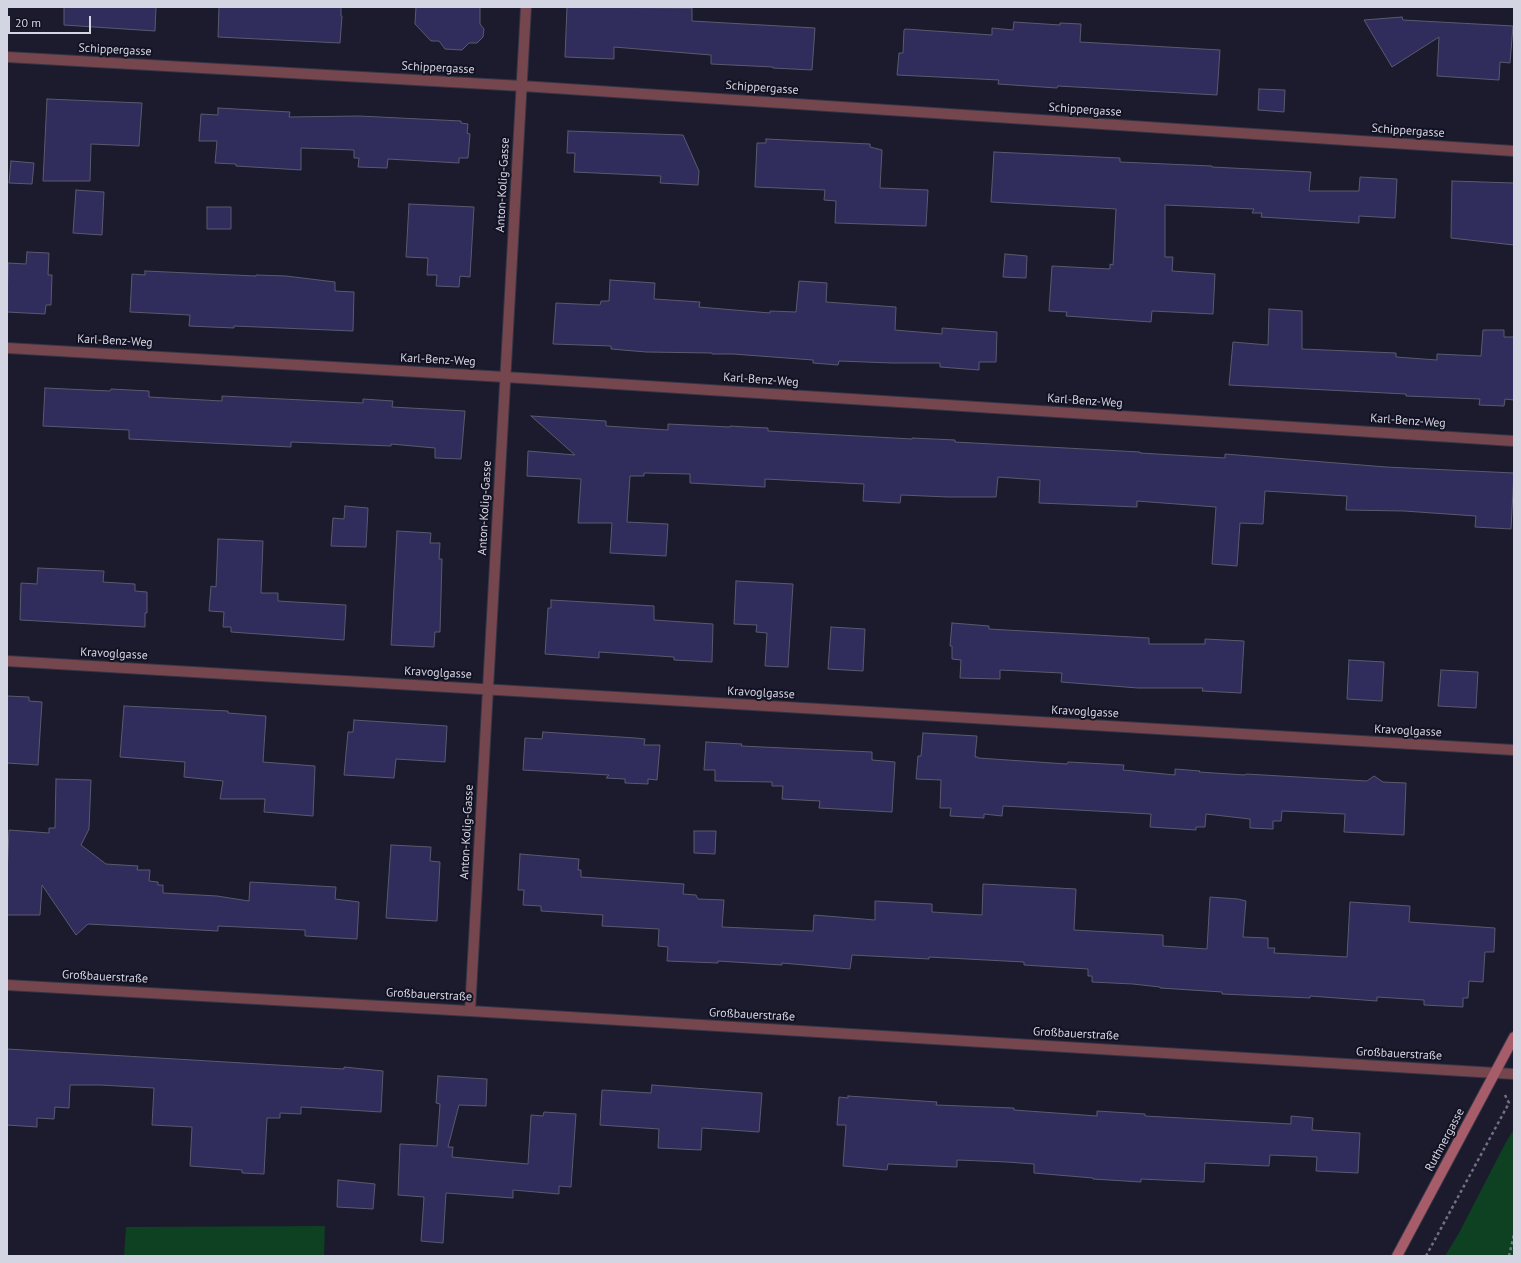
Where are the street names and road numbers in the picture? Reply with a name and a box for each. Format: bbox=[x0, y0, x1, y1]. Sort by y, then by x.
street label: Schippergasse bbox=[78, 41, 152, 59]
street label: Schippergasse bbox=[401, 59, 475, 77]
street label: Schippergasse bbox=[725, 78, 799, 98]
street label: Schippergasse bbox=[1048, 100, 1122, 120]
street label: Schippergasse bbox=[1371, 121, 1445, 141]
street label: Anton-Kolig-Gasse bbox=[493, 137, 513, 233]
street label: Karl-Benz-Weg bbox=[77, 332, 153, 350]
street label: Karl-Benz-Weg bbox=[400, 351, 476, 369]
street label: Karl-Benz-Weg bbox=[723, 370, 799, 390]
street label: Karl-Benz-Weg bbox=[1047, 391, 1123, 411]
street label: Karl-Benz-Weg bbox=[1370, 411, 1446, 431]
street label: Anton-Kolig-Gasse bbox=[475, 460, 495, 556]
street label: Kravoglgasse bbox=[80, 645, 148, 663]
street label: Kravoglgasse bbox=[404, 664, 472, 682]
street label: Kravoglgasse bbox=[727, 684, 795, 702]
street label: Kravoglgasse bbox=[1051, 703, 1119, 721]
street label: Kravoglgasse bbox=[1374, 722, 1442, 740]
street label: Anton-Kolig-Gasse bbox=[457, 784, 477, 880]
street label: Großbauerstraße bbox=[61, 968, 149, 986]
street label: Großbauerstraße bbox=[385, 986, 473, 1004]
street label: Großbauerstraße bbox=[708, 1006, 796, 1024]
street label: Großbauerstraße bbox=[1032, 1025, 1120, 1043]
street label: Großbauerstraße bbox=[1355, 1045, 1443, 1063]
street label: Ruthnergasse bbox=[1422, 1106, 1468, 1174]

